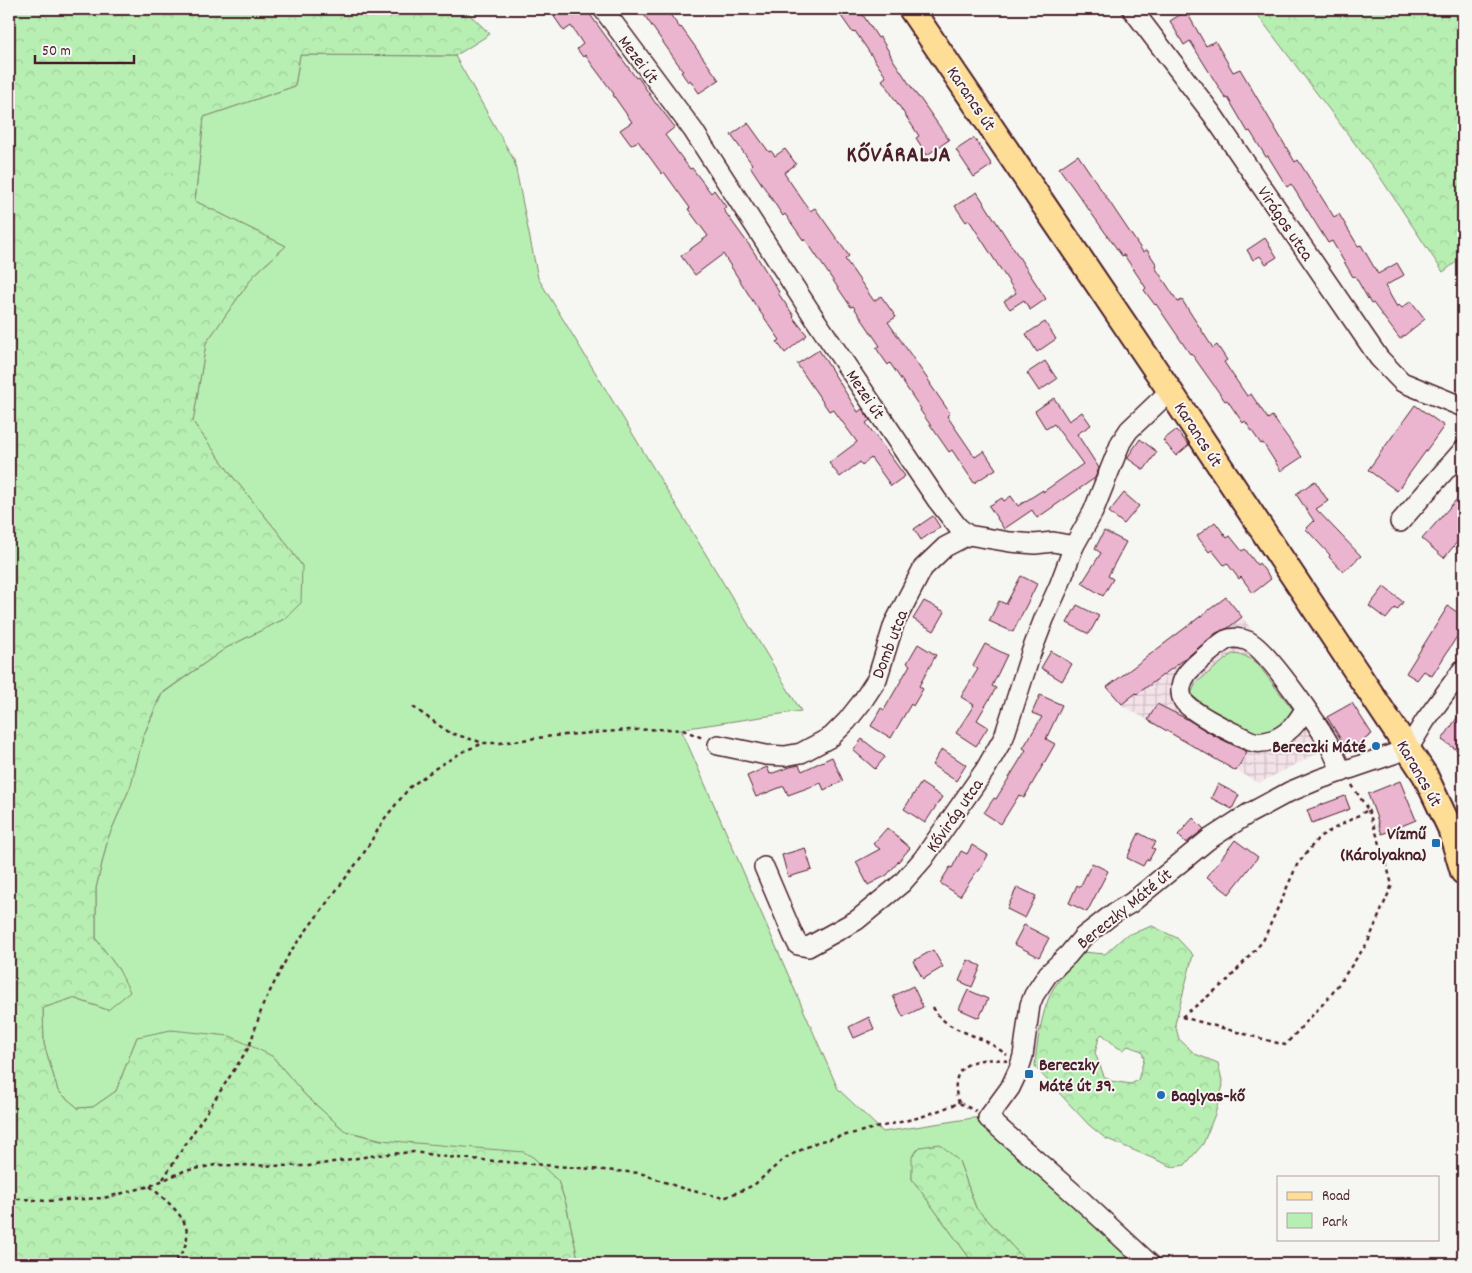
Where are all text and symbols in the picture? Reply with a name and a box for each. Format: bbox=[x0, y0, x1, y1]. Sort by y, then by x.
street label: Mezei út bbox=[610, 31, 664, 90]
scale bar bbox=[35, 32, 134, 64]
text: 50 m bbox=[42, 41, 71, 63]
street label: Karancs út bbox=[939, 62, 1001, 137]
district label: KŐVÁRALJA bbox=[847, 141, 951, 172]
street label: Virágos utca bbox=[1250, 182, 1318, 267]
street label: Mezei út bbox=[838, 366, 890, 426]
street label: Karancs út bbox=[1166, 398, 1228, 473]
street label: Domb utca bbox=[867, 606, 916, 683]
place label: Bereczki Máté bbox=[1272, 736, 1366, 761]
street label: Karancs út bbox=[1389, 736, 1447, 813]
marker: Bereczki Máté bbox=[1370, 740, 1382, 752]
street label: Kővirág utca bbox=[921, 774, 991, 858]
place label: Vízmű (Károlyakna) bbox=[1341, 823, 1427, 869]
marker: Vízmű (Károlyakna) bbox=[1430, 837, 1442, 849]
street label: Bereczky Máté út bbox=[1072, 863, 1179, 956]
place label: Bereczky Máté út 39. bbox=[1039, 1054, 1115, 1100]
marker: Bereczky Máté út 39. bbox=[1023, 1068, 1035, 1080]
place label: Baglyas-kő bbox=[1171, 1085, 1246, 1110]
marker: Baglyas-kő bbox=[1155, 1089, 1167, 1101]
legend bbox=[1277, 1176, 1440, 1240]
text: Road bbox=[1322, 1186, 1350, 1208]
text: Park bbox=[1322, 1212, 1348, 1234]

